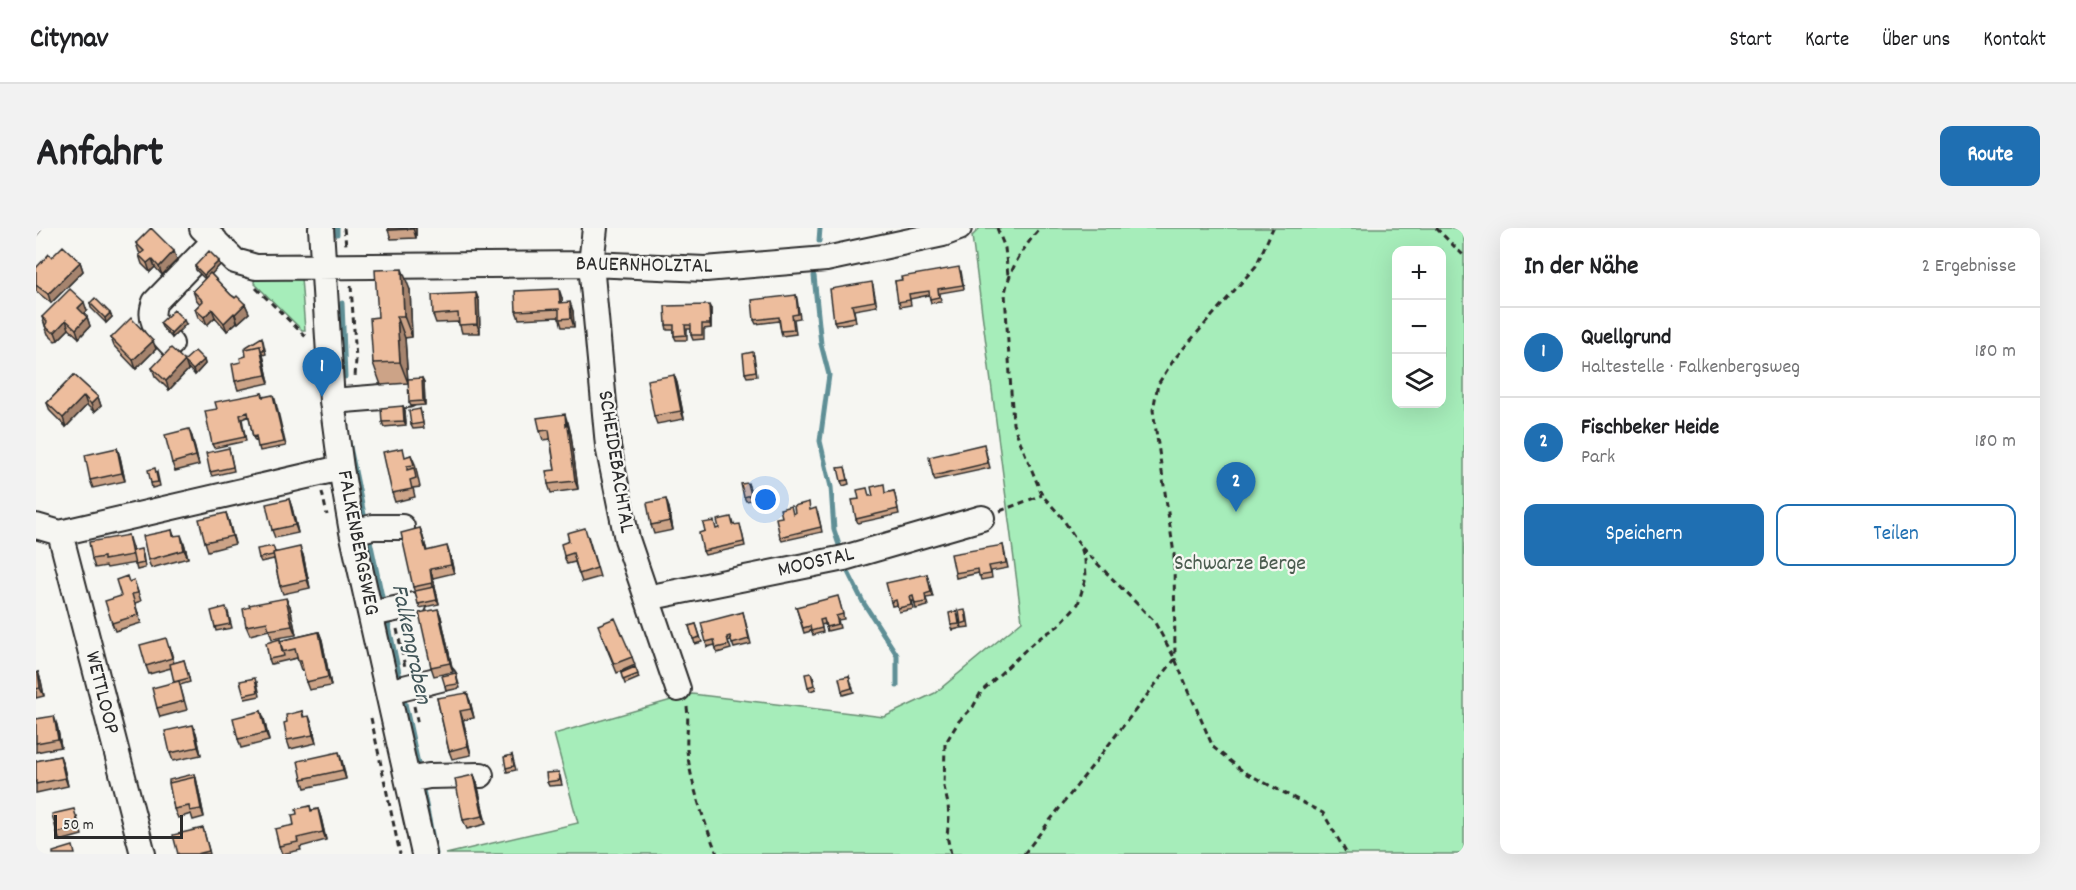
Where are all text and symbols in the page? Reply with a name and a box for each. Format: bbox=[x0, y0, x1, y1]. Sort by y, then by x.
text: Citynav bbox=[30, 21, 108, 61]
text: Start bbox=[1730, 26, 1772, 56]
text: Karte bbox=[1805, 26, 1849, 56]
text: Über uns bbox=[1882, 26, 1950, 56]
text: Kontakt bbox=[1983, 26, 2046, 56]
text: Anfahrt bbox=[36, 126, 163, 186]
button: Route bbox=[1940, 126, 2040, 186]
map controls bbox=[1392, 246, 1446, 408]
button: + bbox=[1392, 246, 1446, 300]
street label: BAUERNHOLZTAL bbox=[575, 249, 713, 283]
text: In der Nähe bbox=[1524, 249, 1638, 286]
text: 2 Ergebnisse bbox=[1921, 253, 2016, 281]
button: − bbox=[1392, 300, 1446, 354]
text: Quellgrund bbox=[1581, 323, 1671, 354]
text: 1 bbox=[1541, 338, 1546, 366]
text: 180 m bbox=[1974, 338, 2016, 366]
pin: 1 bbox=[302, 348, 342, 397]
button: layers bbox=[1392, 354, 1446, 408]
text: Haltestelle · Falkenbergsweg bbox=[1581, 354, 1800, 382]
street label: SCHEIDEBACHTAL bbox=[588, 388, 642, 536]
text: Fischbeker Heide bbox=[1581, 413, 1719, 444]
text: 2 bbox=[1539, 428, 1548, 456]
text: 180 m bbox=[1974, 428, 2016, 456]
text: Park bbox=[1581, 444, 1615, 472]
pin: 2 bbox=[1216, 462, 1256, 512]
street label: FALKENBERGSWEG bbox=[328, 468, 386, 618]
your location bbox=[751, 485, 780, 514]
button: Speichern bbox=[1524, 504, 1764, 566]
button: Teilen bbox=[1776, 504, 2016, 566]
street label: MOOSTAL bbox=[775, 539, 857, 587]
park label: Schwarze Berge bbox=[1174, 549, 1306, 580]
water label: Falkengraben bbox=[381, 581, 439, 708]
street label: WETTLOOP bbox=[76, 648, 126, 738]
scale bar bbox=[54, 812, 183, 840]
text: 50 m bbox=[63, 814, 94, 837]

